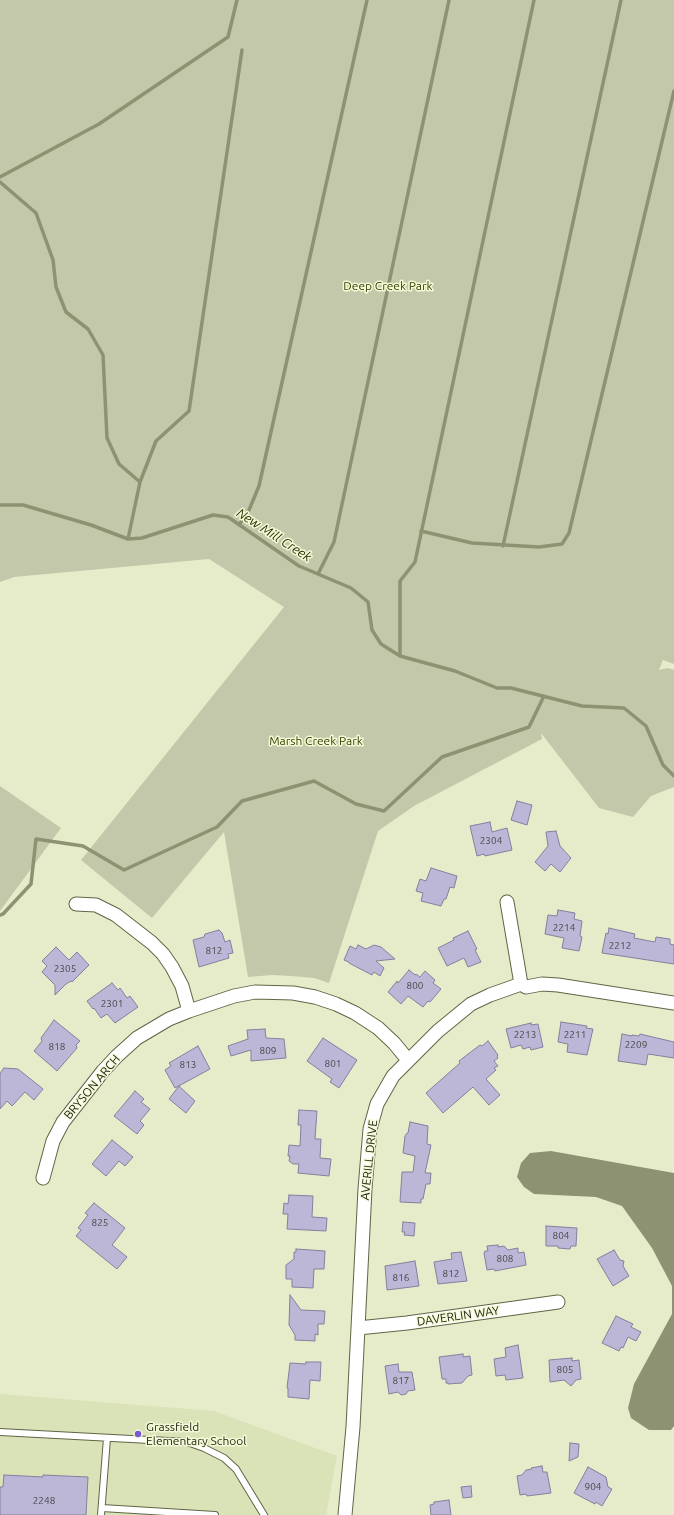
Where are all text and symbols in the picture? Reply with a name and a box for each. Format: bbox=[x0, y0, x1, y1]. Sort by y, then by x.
park label: Deep Creek Park bbox=[343, 279, 433, 293]
water label: New Mill Creek bbox=[234, 505, 314, 565]
park label: Marsh Creek Park bbox=[269, 734, 363, 748]
house number: 2304 bbox=[480, 835, 502, 847]
house number: 2214 bbox=[553, 922, 575, 934]
house number: 2212 bbox=[609, 940, 631, 952]
house number: 812 bbox=[206, 945, 222, 957]
house number: 2305 bbox=[54, 963, 76, 975]
house number: 800 bbox=[407, 980, 423, 992]
house number: 2301 bbox=[101, 998, 123, 1010]
house number: 2213 bbox=[514, 1029, 536, 1041]
house number: 2211 bbox=[564, 1029, 586, 1041]
house number: 2209 bbox=[625, 1039, 647, 1051]
house number: 818 bbox=[49, 1041, 65, 1053]
house number: 809 bbox=[260, 1045, 276, 1057]
street label: BRYSON ARCH bbox=[61, 1052, 123, 1122]
house number: 801 bbox=[325, 1058, 341, 1070]
house number: 813 bbox=[180, 1059, 196, 1071]
street label: AVERILL DRIVE bbox=[358, 1119, 380, 1201]
house number: 825 bbox=[92, 1217, 108, 1229]
house number: 804 bbox=[553, 1230, 569, 1242]
house number: 808 bbox=[497, 1253, 513, 1265]
house number: 812 bbox=[443, 1268, 459, 1280]
house number: 816 bbox=[393, 1272, 409, 1284]
street label: DAVERLIN WAY bbox=[416, 1303, 500, 1329]
house number: 805 bbox=[557, 1364, 573, 1376]
house number: 817 bbox=[393, 1375, 409, 1387]
place label: Grassfield Elementary School bbox=[146, 1420, 246, 1448]
marker: Grassfield Elementary School bbox=[133, 1429, 143, 1439]
house number: 904 bbox=[585, 1481, 601, 1493]
house number: 2248 bbox=[33, 1495, 55, 1507]

